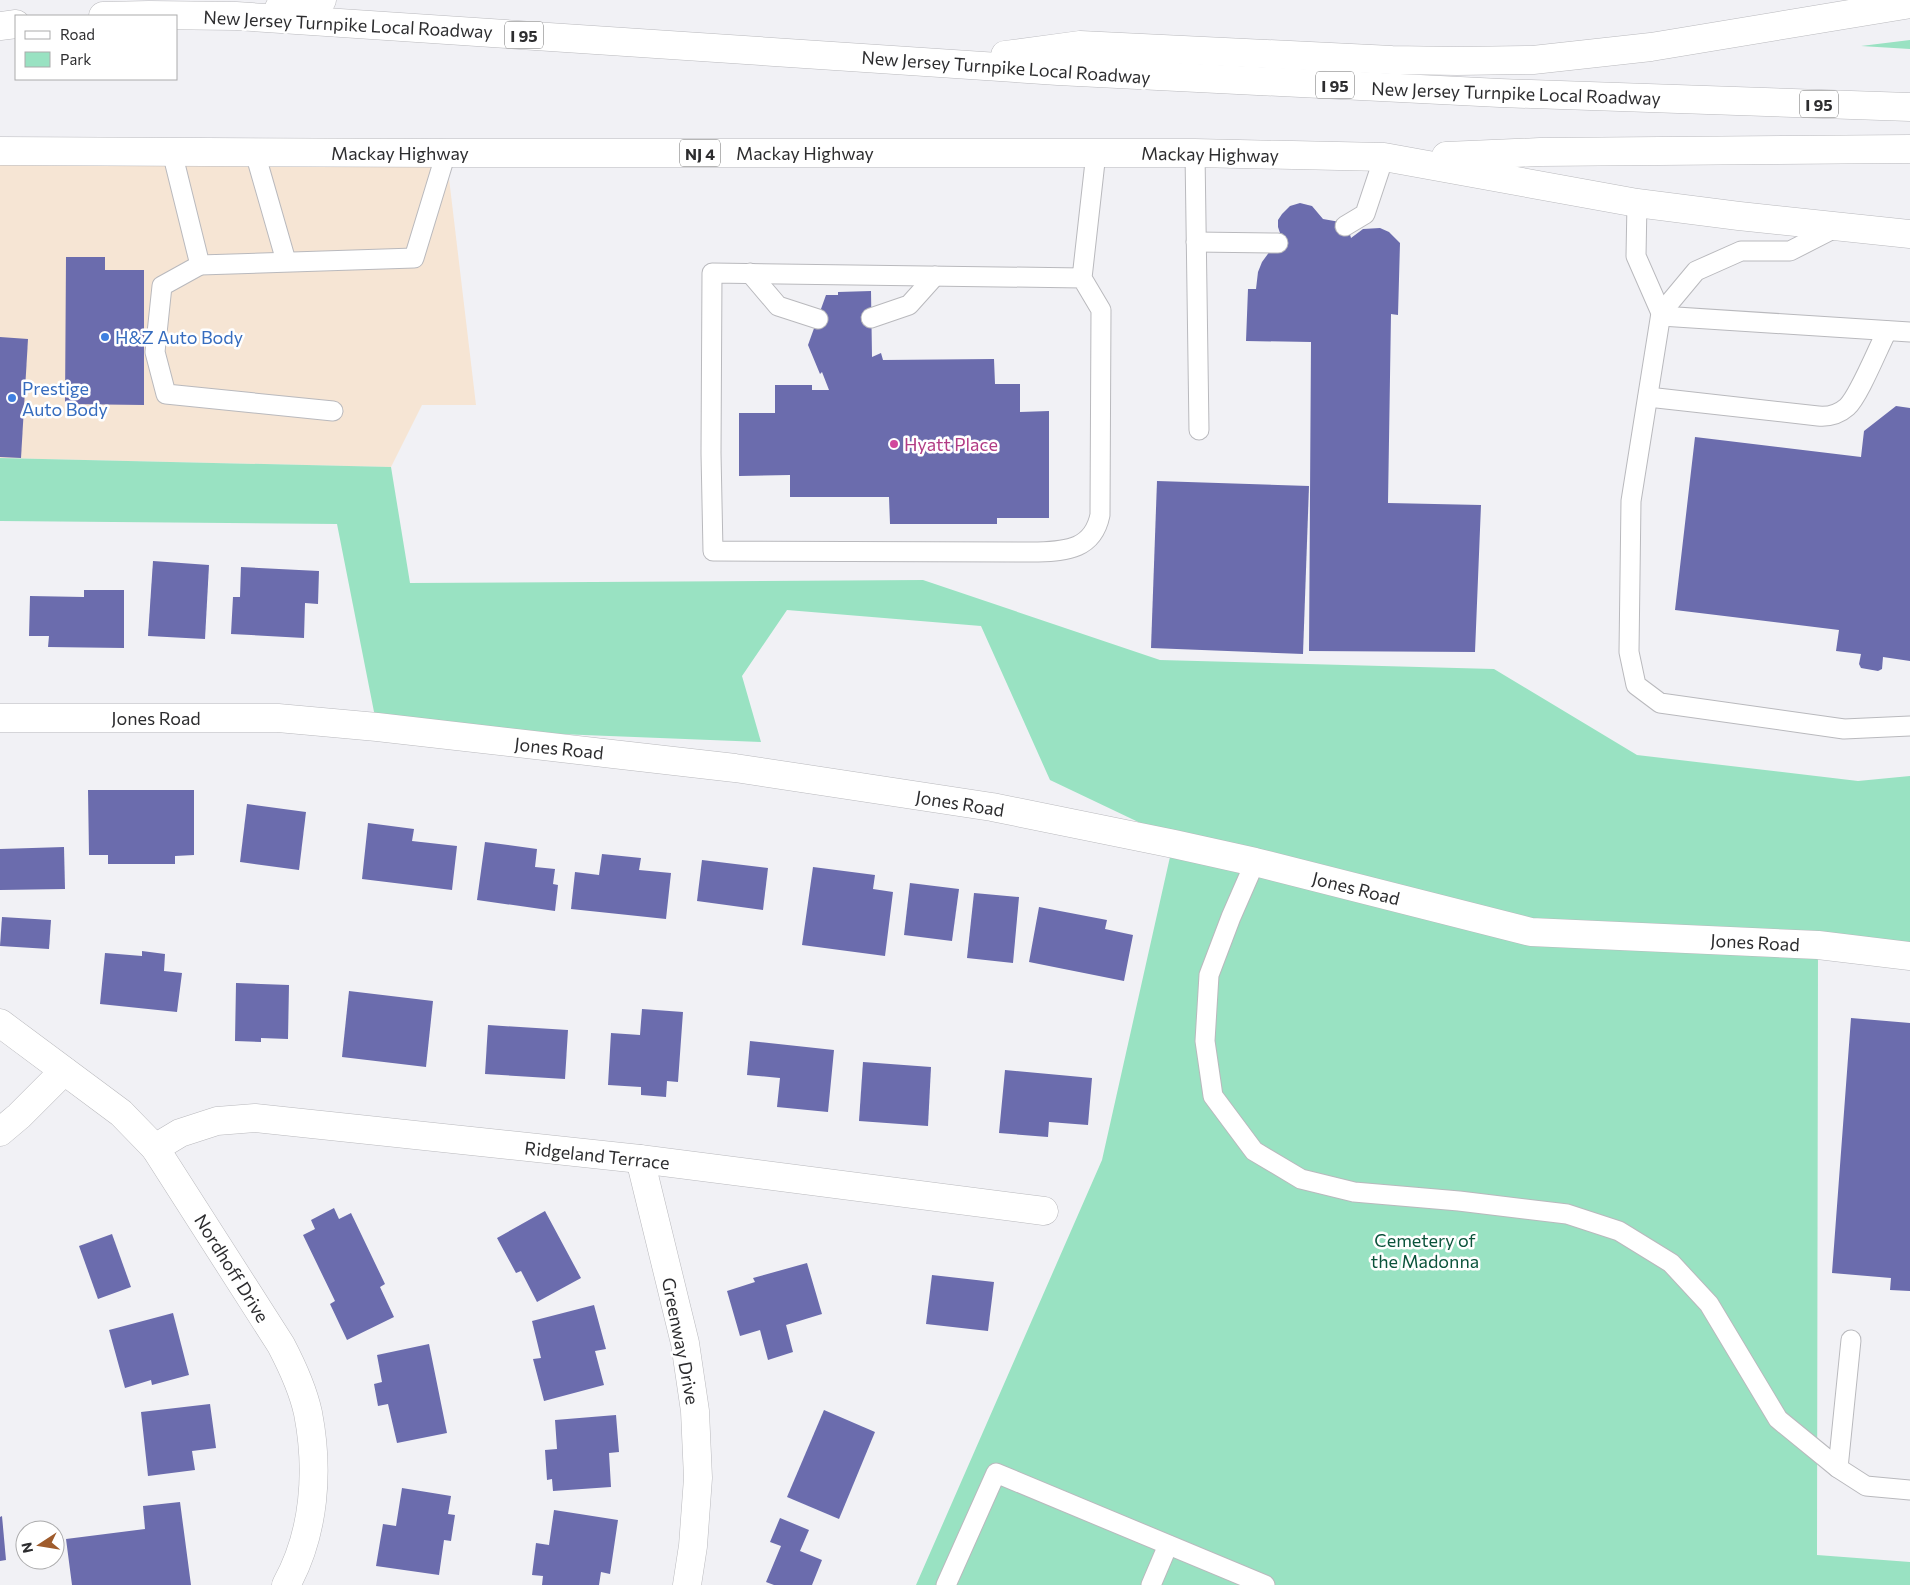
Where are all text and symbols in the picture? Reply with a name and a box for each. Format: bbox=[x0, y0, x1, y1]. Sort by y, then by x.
street label: New Jersey Turnpike Local Roadway bbox=[203, 5, 493, 43]
legend bbox=[15, 15, 178, 80]
road number: I 95 bbox=[505, 22, 543, 48]
text: Road bbox=[60, 25, 95, 43]
street label: New Jersey Turnpike Local Roadway bbox=[861, 46, 1151, 88]
text: Park bbox=[60, 50, 91, 68]
road number: I 95 bbox=[1316, 72, 1354, 98]
street label: New Jersey Turnpike Local Roadway bbox=[1371, 77, 1661, 109]
road number: I 95 bbox=[1800, 90, 1838, 118]
road number: NJ 4 bbox=[680, 140, 720, 167]
street label: Mackay Highway bbox=[331, 142, 469, 164]
street label: Mackay Highway bbox=[736, 142, 874, 164]
street label: Mackay Highway bbox=[1141, 142, 1279, 166]
place label: H&Z Auto Body bbox=[115, 326, 243, 348]
marker: H&Z Auto Body bbox=[99, 331, 111, 343]
place label: Prestige Auto Body bbox=[22, 377, 108, 420]
marker: Prestige Auto Body bbox=[6, 392, 18, 404]
place label: Hyatt Place bbox=[904, 433, 998, 455]
marker: Hyatt Place bbox=[888, 438, 900, 450]
street label: Jones Road bbox=[111, 707, 201, 729]
street label: Jones Road bbox=[513, 732, 605, 764]
street label: Jones Road bbox=[914, 785, 1006, 821]
street label: Jones Road bbox=[1310, 867, 1402, 909]
street label: Jones Road bbox=[1710, 929, 1800, 955]
street label: Ridgeland Terrace bbox=[523, 1136, 671, 1174]
street label: Nordhoff Drive bbox=[190, 1210, 274, 1326]
park label: Cemetery of the Madonna bbox=[1371, 1229, 1479, 1272]
street label: Greenway Drive bbox=[658, 1276, 704, 1406]
north arrow bbox=[15, 1520, 65, 1570]
text: N bbox=[17, 1541, 36, 1555]

